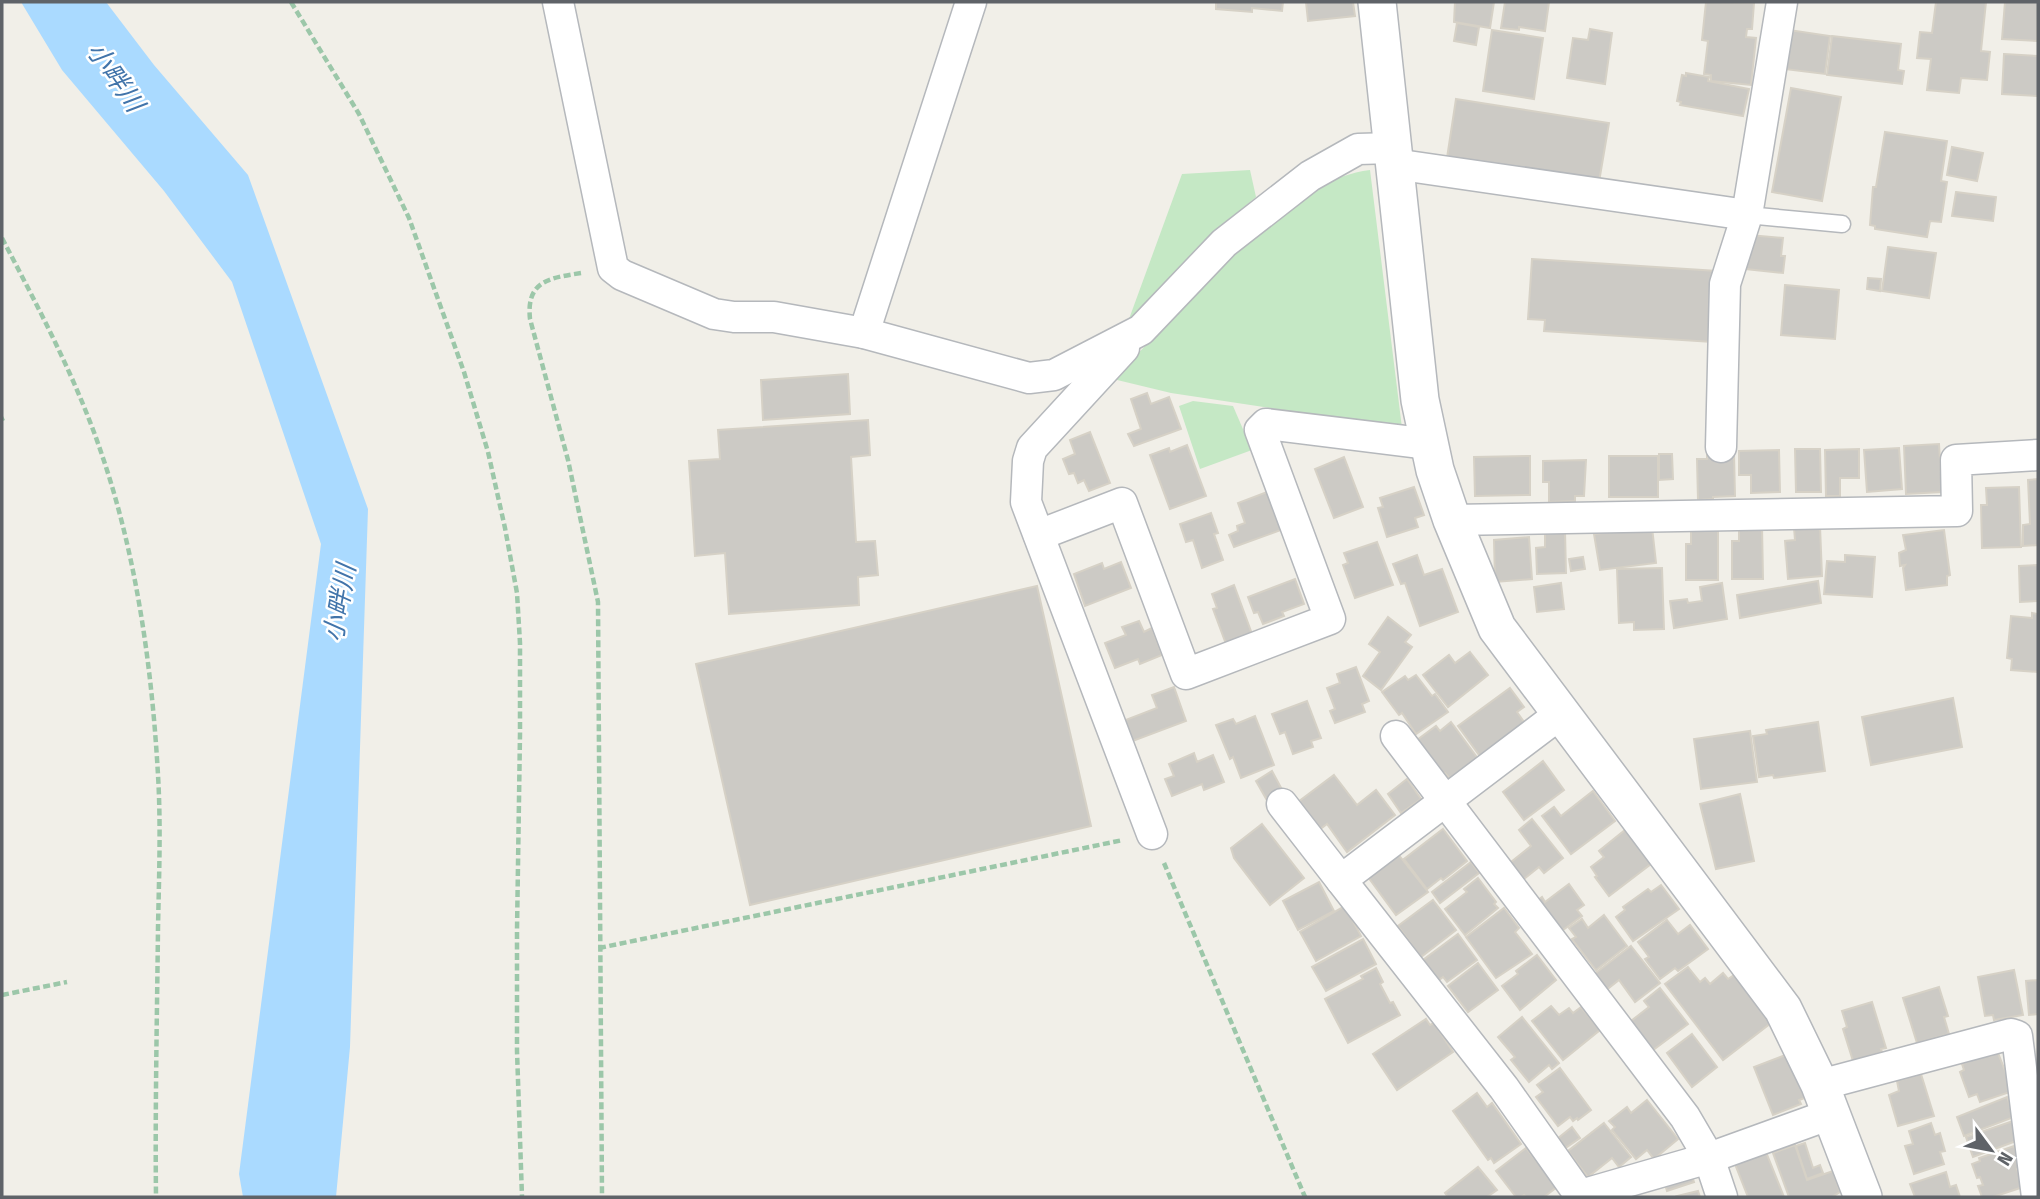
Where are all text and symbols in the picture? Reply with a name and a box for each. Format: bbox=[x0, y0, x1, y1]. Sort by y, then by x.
water label: 小畔川 bbox=[80, 36, 152, 120]
water label: 小畔川 bbox=[318, 559, 363, 644]
north arrow bbox=[1956, 1115, 2026, 1185]
text: N bbox=[1992, 1148, 2018, 1170]

